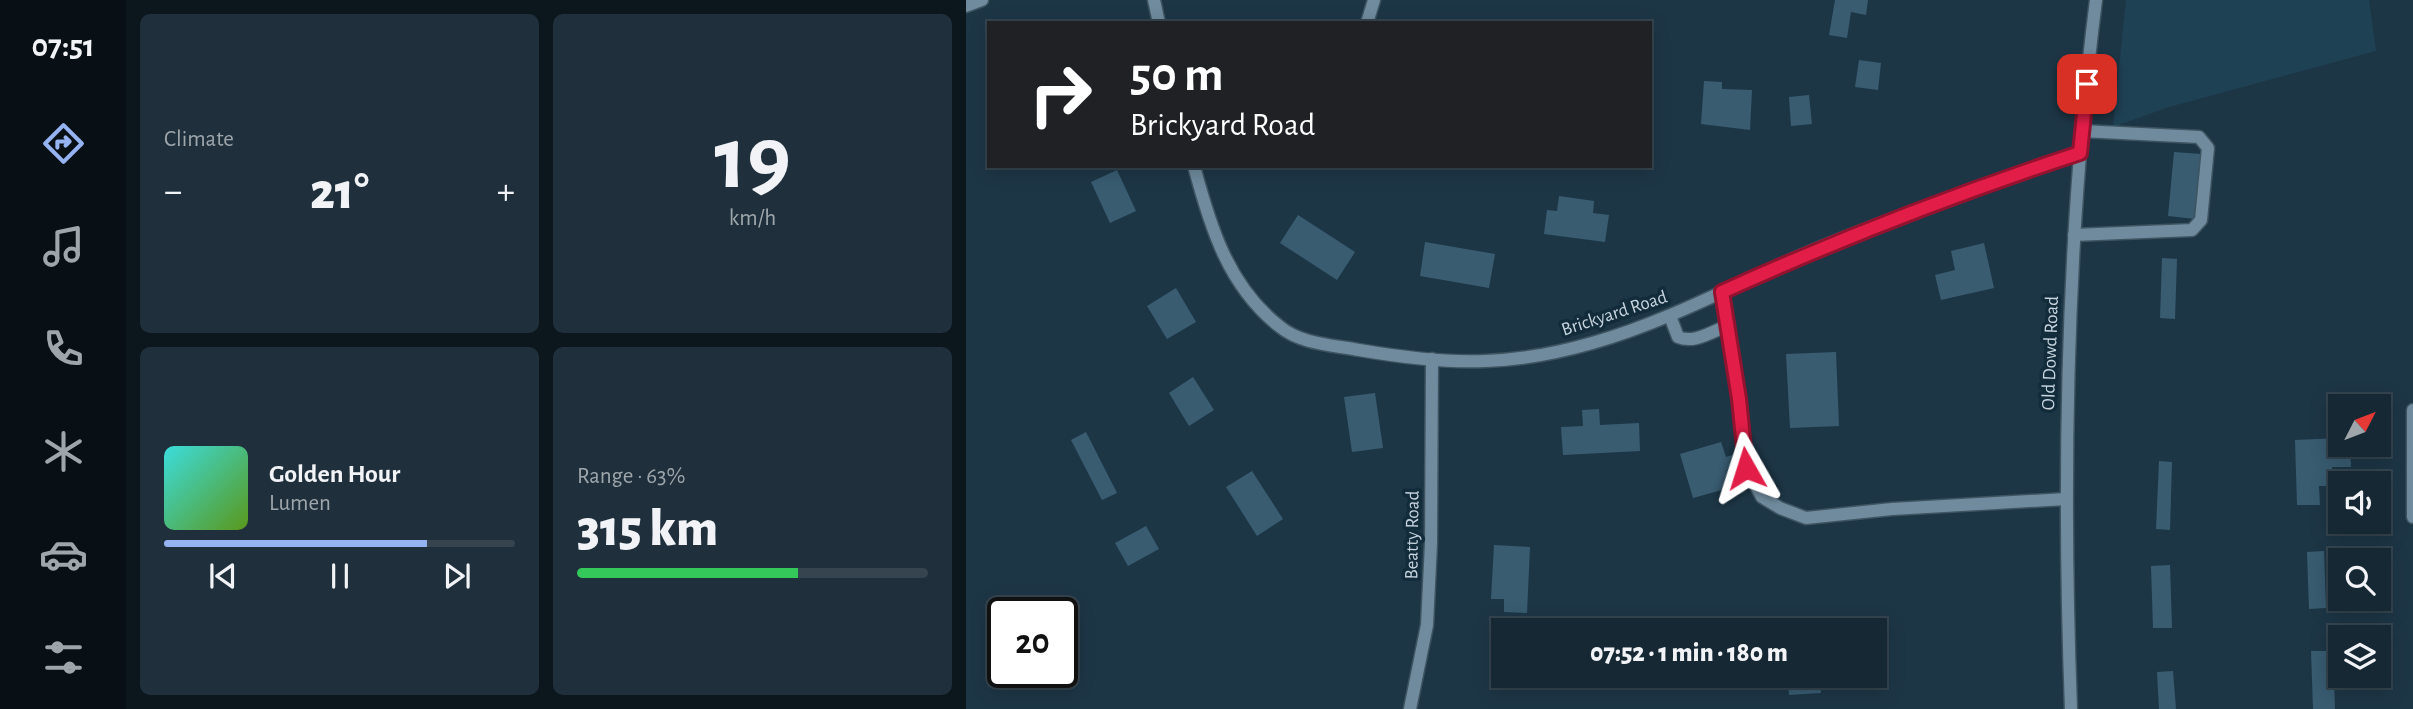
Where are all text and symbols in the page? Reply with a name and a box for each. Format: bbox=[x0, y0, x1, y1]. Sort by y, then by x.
text: 07:51 bbox=[31, 30, 95, 62]
icon: right bbox=[1015, 49, 1106, 140]
text: 50 m bbox=[1130, 51, 1224, 100]
pin bbox=[2057, 54, 2117, 114]
icon: arrive bbox=[2068, 65, 2106, 103]
text: Brickyard Road bbox=[1130, 109, 1315, 141]
text: 19 bbox=[714, 114, 791, 205]
icon: directions bbox=[39, 119, 88, 168]
text: Climate bbox=[164, 128, 234, 151]
text: 21° bbox=[310, 166, 369, 218]
text: − bbox=[164, 173, 182, 211]
text: + bbox=[497, 173, 515, 211]
text: km/h bbox=[729, 207, 776, 230]
icon: music bbox=[39, 222, 88, 271]
street label: Brickyard Road bbox=[1559, 287, 1670, 339]
street label: Old Dowd Road bbox=[2039, 295, 2062, 411]
icon: phone bbox=[39, 324, 88, 373]
north arrow bbox=[2328, 394, 2390, 457]
map controls bbox=[2328, 394, 2391, 688]
icon: climate bbox=[39, 427, 88, 476]
position arrow bbox=[1709, 431, 1783, 505]
text: Golden Hour bbox=[269, 461, 400, 487]
text: Range · 63% bbox=[577, 465, 685, 488]
button: sound bbox=[2328, 471, 2391, 534]
street label: Beatty Road bbox=[1402, 490, 1423, 580]
text: Lumen bbox=[269, 492, 331, 515]
text: 315 km bbox=[577, 503, 718, 555]
icon: car bbox=[39, 530, 88, 579]
button: search bbox=[2328, 548, 2391, 611]
icon: previous bbox=[204, 557, 242, 595]
icon: pause bbox=[321, 557, 359, 595]
icon: next bbox=[438, 557, 476, 595]
speed limit sign: 20 bbox=[987, 597, 1078, 688]
button: layers bbox=[2328, 625, 2391, 688]
icon: filters bbox=[39, 633, 88, 682]
text: 07:52 · 1 min · 180 m bbox=[1590, 640, 1788, 666]

